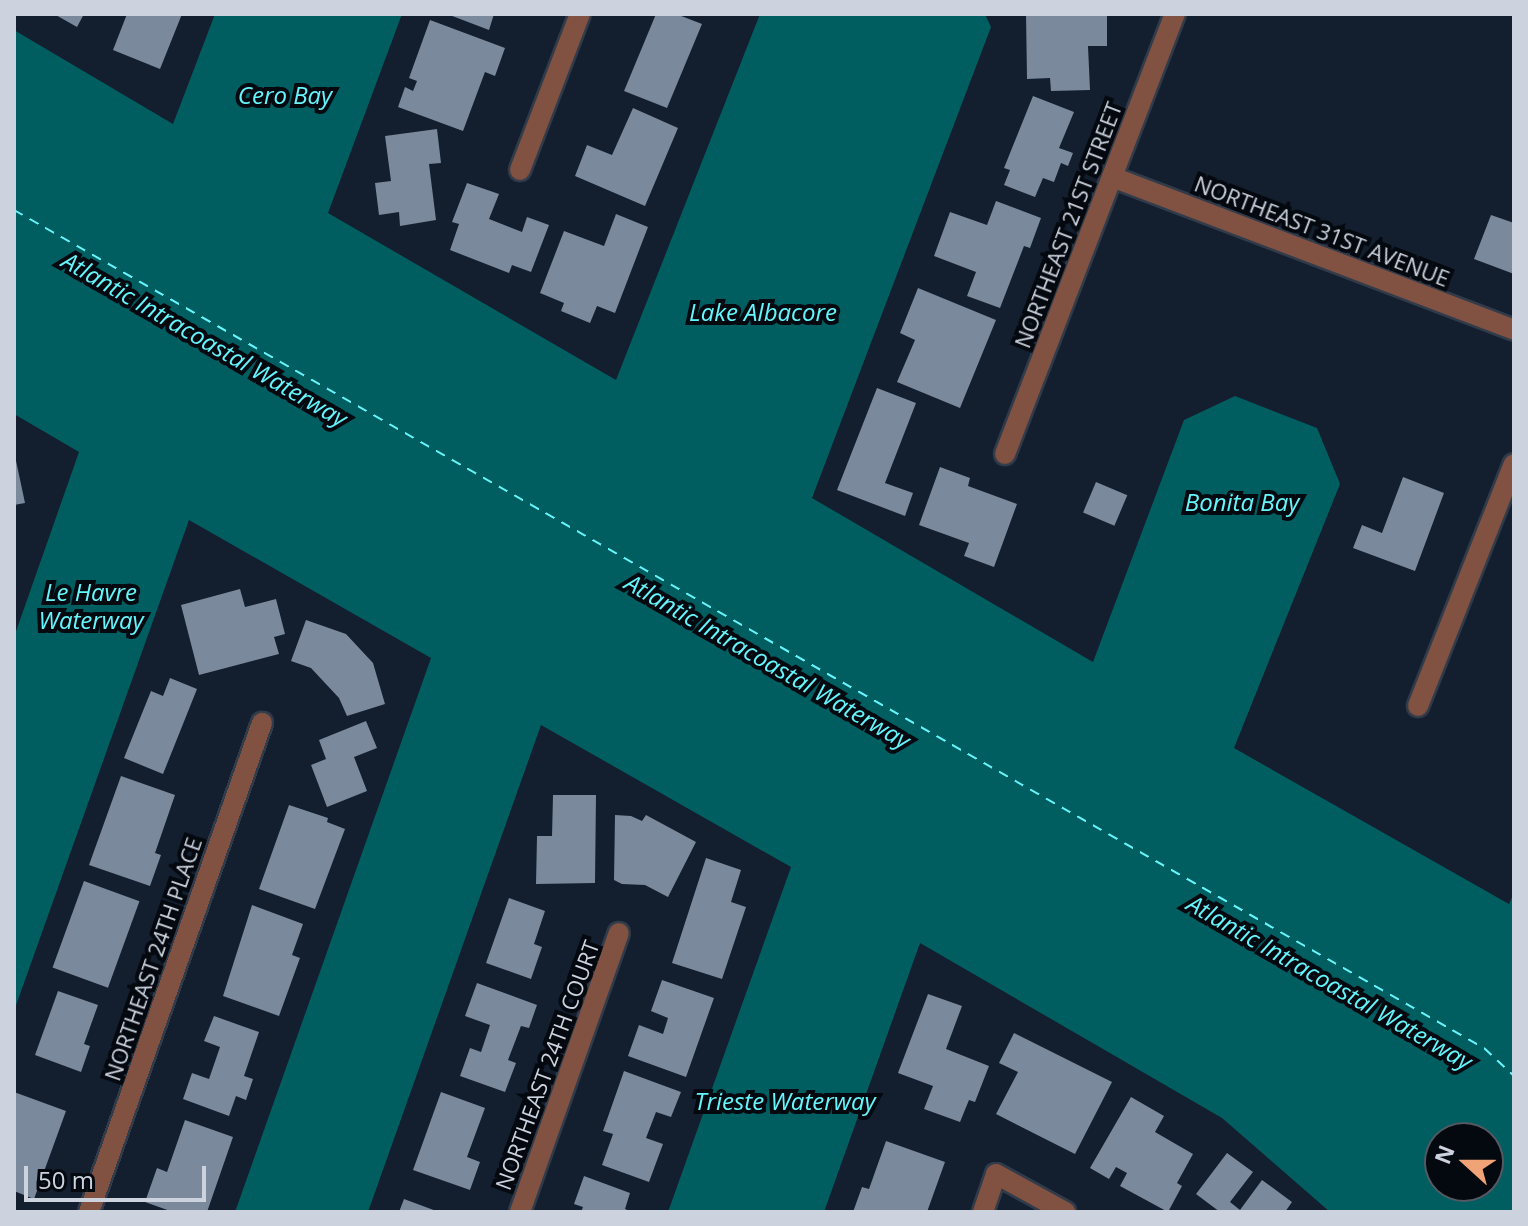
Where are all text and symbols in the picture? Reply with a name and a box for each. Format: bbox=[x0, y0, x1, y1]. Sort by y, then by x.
water label: Cero Bay bbox=[238, 81, 332, 109]
street label: NORTHEAST 21ST STREET bbox=[1009, 98, 1127, 352]
street label: NORTHEAST 31ST AVENUE bbox=[1191, 170, 1453, 292]
water label: Atlantic Intracoastal Waterway bbox=[57, 245, 353, 433]
water label: Lake Albacore bbox=[689, 298, 837, 326]
water label: Bonita Bay bbox=[1185, 488, 1299, 516]
water label: Atlantic Intracoastal Waterway bbox=[620, 567, 916, 755]
water label: Le Havre Waterway bbox=[38, 578, 144, 634]
street label: NORTHEAST 24TH PLACE bbox=[99, 834, 207, 1084]
water label: Atlantic Intracoastal Waterway bbox=[1182, 888, 1478, 1076]
street label: NORTHEAST 24TH COURT bbox=[490, 937, 604, 1193]
water label: Trieste Waterway bbox=[694, 1087, 876, 1115]
north arrow bbox=[1424, 1122, 1504, 1202]
text: N bbox=[1426, 1140, 1461, 1168]
scale bar bbox=[28, 1150, 210, 1200]
text: 50 m bbox=[38, 1163, 94, 1196]

